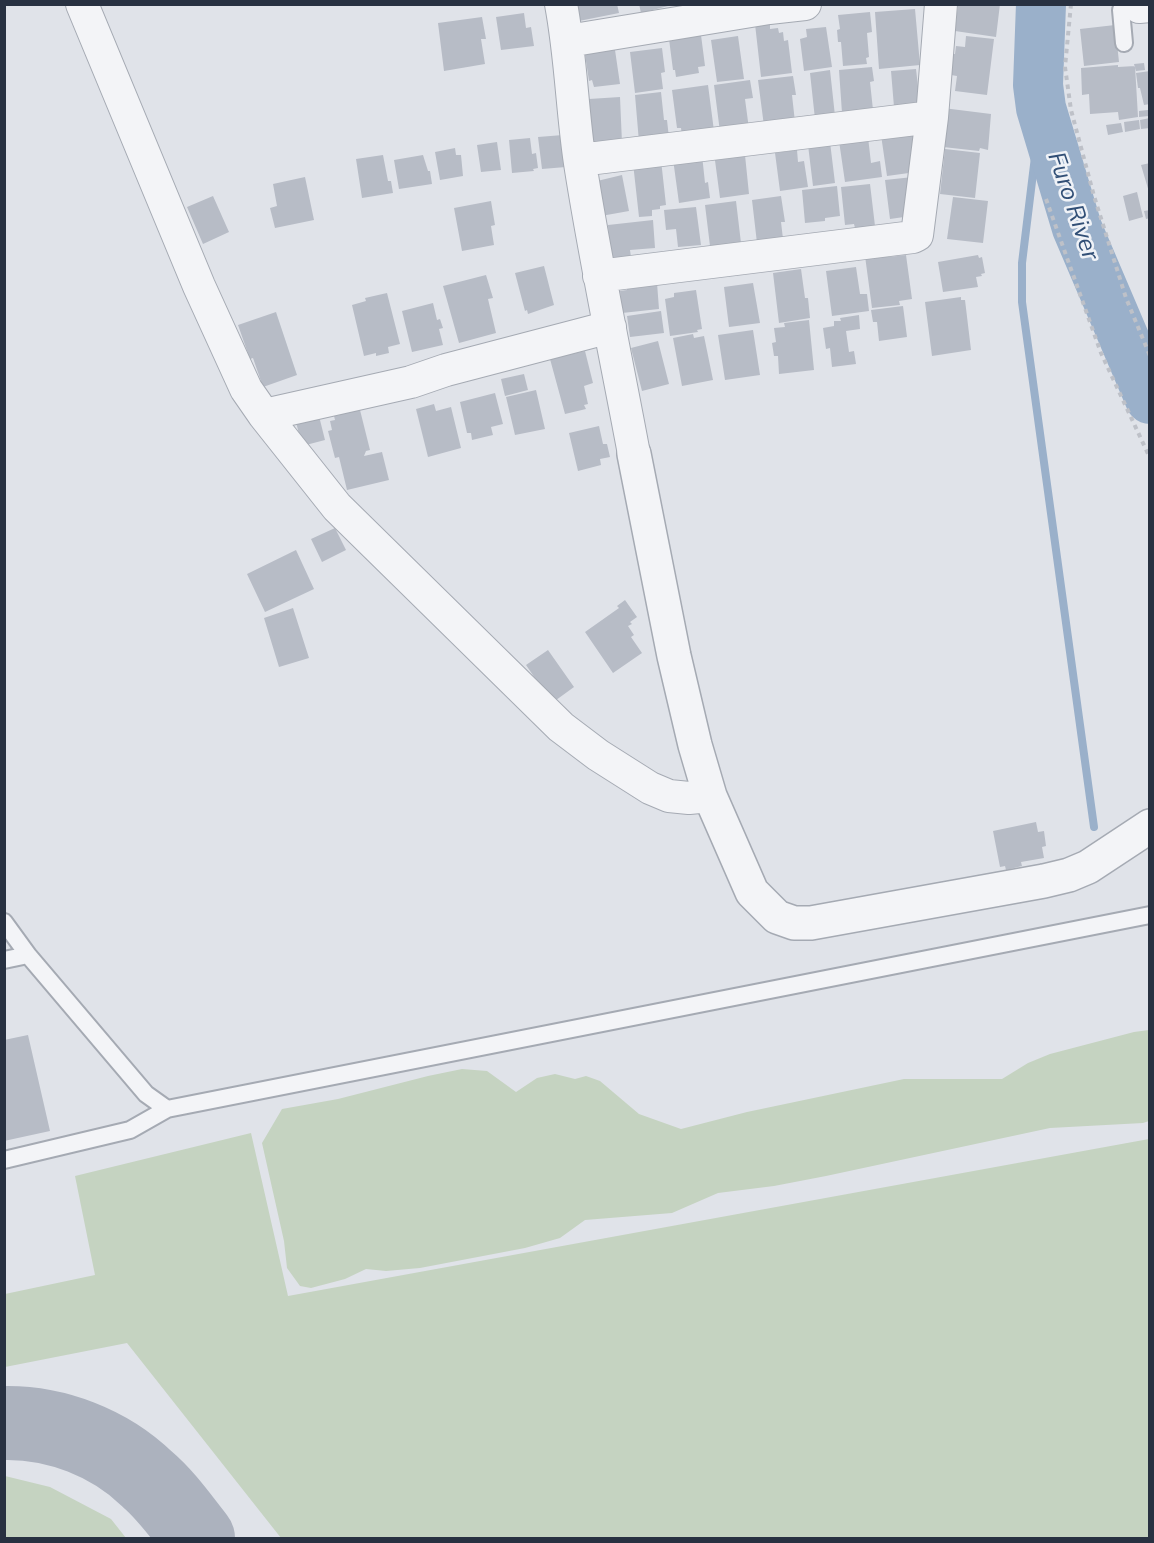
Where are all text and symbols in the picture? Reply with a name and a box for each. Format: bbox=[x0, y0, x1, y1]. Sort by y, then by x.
water label: Furo River bbox=[1041, 148, 1105, 264]

